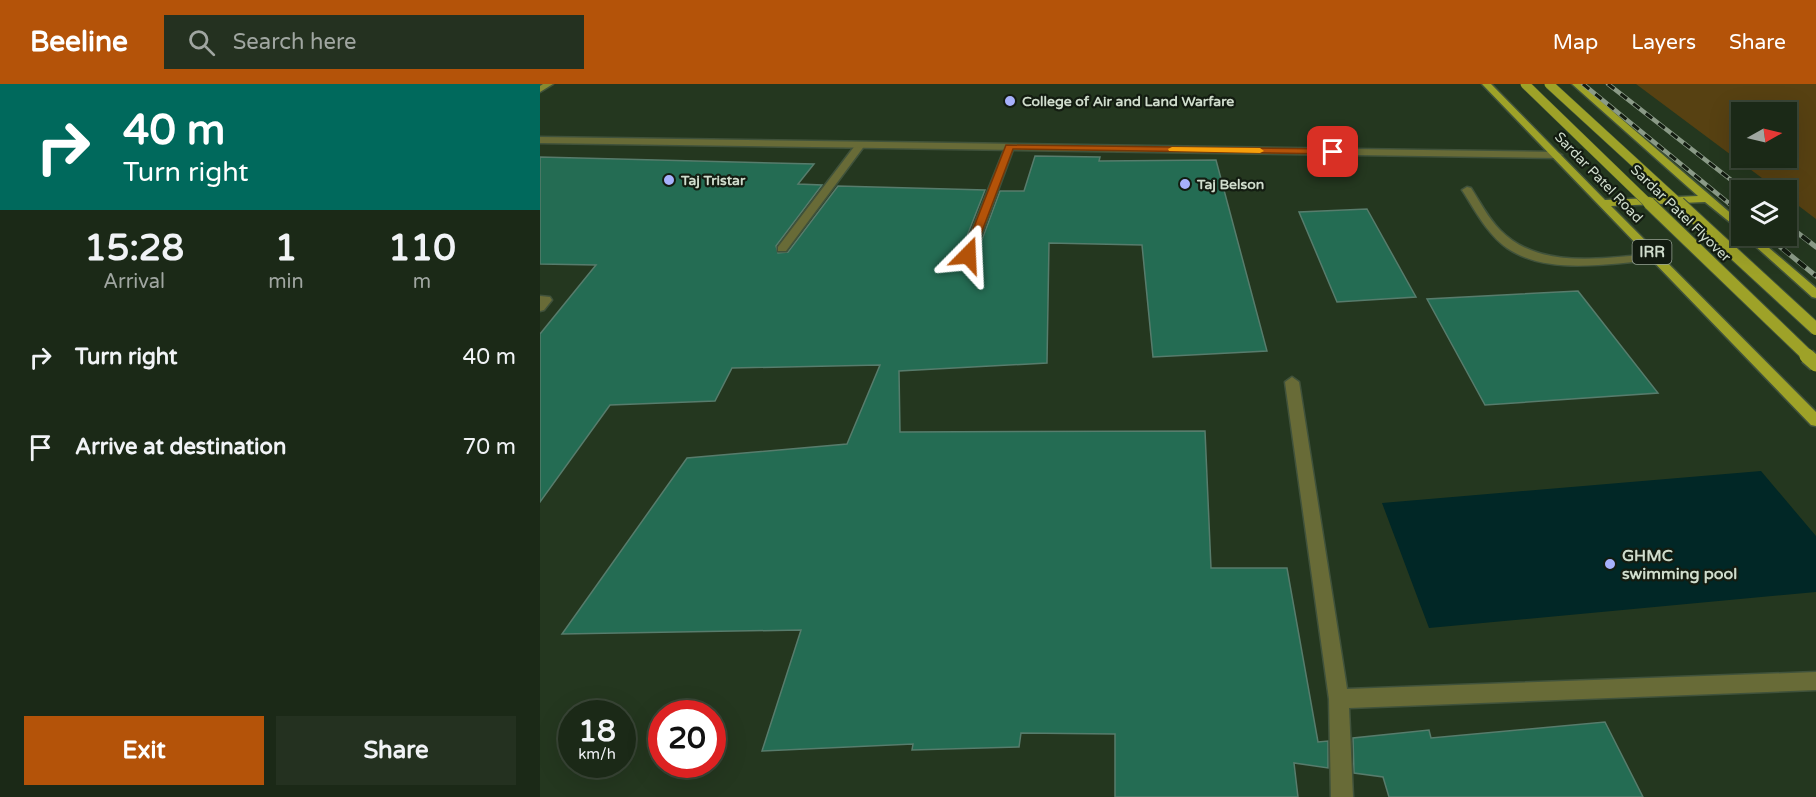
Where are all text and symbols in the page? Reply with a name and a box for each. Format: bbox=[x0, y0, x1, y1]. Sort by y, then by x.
search box bbox=[164, 15, 584, 69]
text: Beeline bbox=[30, 25, 128, 59]
icon: search bbox=[185, 26, 218, 59]
text: Search here bbox=[233, 29, 357, 55]
text: Map bbox=[1553, 30, 1598, 55]
text: Layers bbox=[1631, 30, 1696, 55]
text: Share bbox=[1729, 30, 1786, 55]
place label: College of Air and Land Warfare bbox=[1022, 93, 1234, 110]
marker: College of Air and Land Warfare bbox=[1003, 94, 1017, 108]
north arrow bbox=[1731, 102, 1797, 168]
map controls bbox=[1731, 102, 1797, 246]
text: 40 m bbox=[123, 105, 225, 156]
icon: right bbox=[24, 108, 102, 186]
pin bbox=[1307, 126, 1358, 177]
street label: Sardar Patel Road bbox=[1551, 128, 1646, 226]
icon: arrive bbox=[1316, 135, 1349, 168]
text: Turn right bbox=[123, 156, 249, 189]
street label: Sardar Patel Flyover bbox=[1627, 161, 1735, 266]
place label: Taj Tristar bbox=[680, 172, 746, 189]
marker: Taj Tristar bbox=[662, 173, 676, 187]
place label: Taj Belson bbox=[1196, 176, 1264, 193]
marker: Taj Belson bbox=[1178, 177, 1192, 191]
button: layers bbox=[1731, 180, 1797, 246]
position arrow bbox=[936, 223, 1000, 287]
text: 15:28 bbox=[84, 227, 184, 270]
text: 1 bbox=[275, 227, 297, 270]
text: 110 bbox=[388, 227, 456, 270]
road number: IRR bbox=[1632, 240, 1672, 264]
text: Arrival bbox=[103, 270, 165, 294]
text: min bbox=[268, 270, 304, 294]
text: m bbox=[413, 270, 431, 294]
icon: right bbox=[24, 341, 57, 374]
text: Turn right bbox=[75, 344, 177, 370]
text: 40 m bbox=[462, 344, 516, 370]
icon: arrive bbox=[24, 431, 57, 464]
text: Arrive at destination bbox=[75, 434, 286, 460]
text: 70 m bbox=[462, 434, 516, 460]
place label: GHMC swimming pool bbox=[1622, 546, 1737, 584]
marker: GHMC swimming pool bbox=[1603, 557, 1617, 571]
speed limit sign: 20 bbox=[648, 700, 726, 778]
text: 18 bbox=[578, 713, 616, 750]
button: Exit bbox=[24, 716, 264, 785]
button: Share bbox=[276, 716, 516, 785]
text: km/h bbox=[578, 745, 616, 763]

